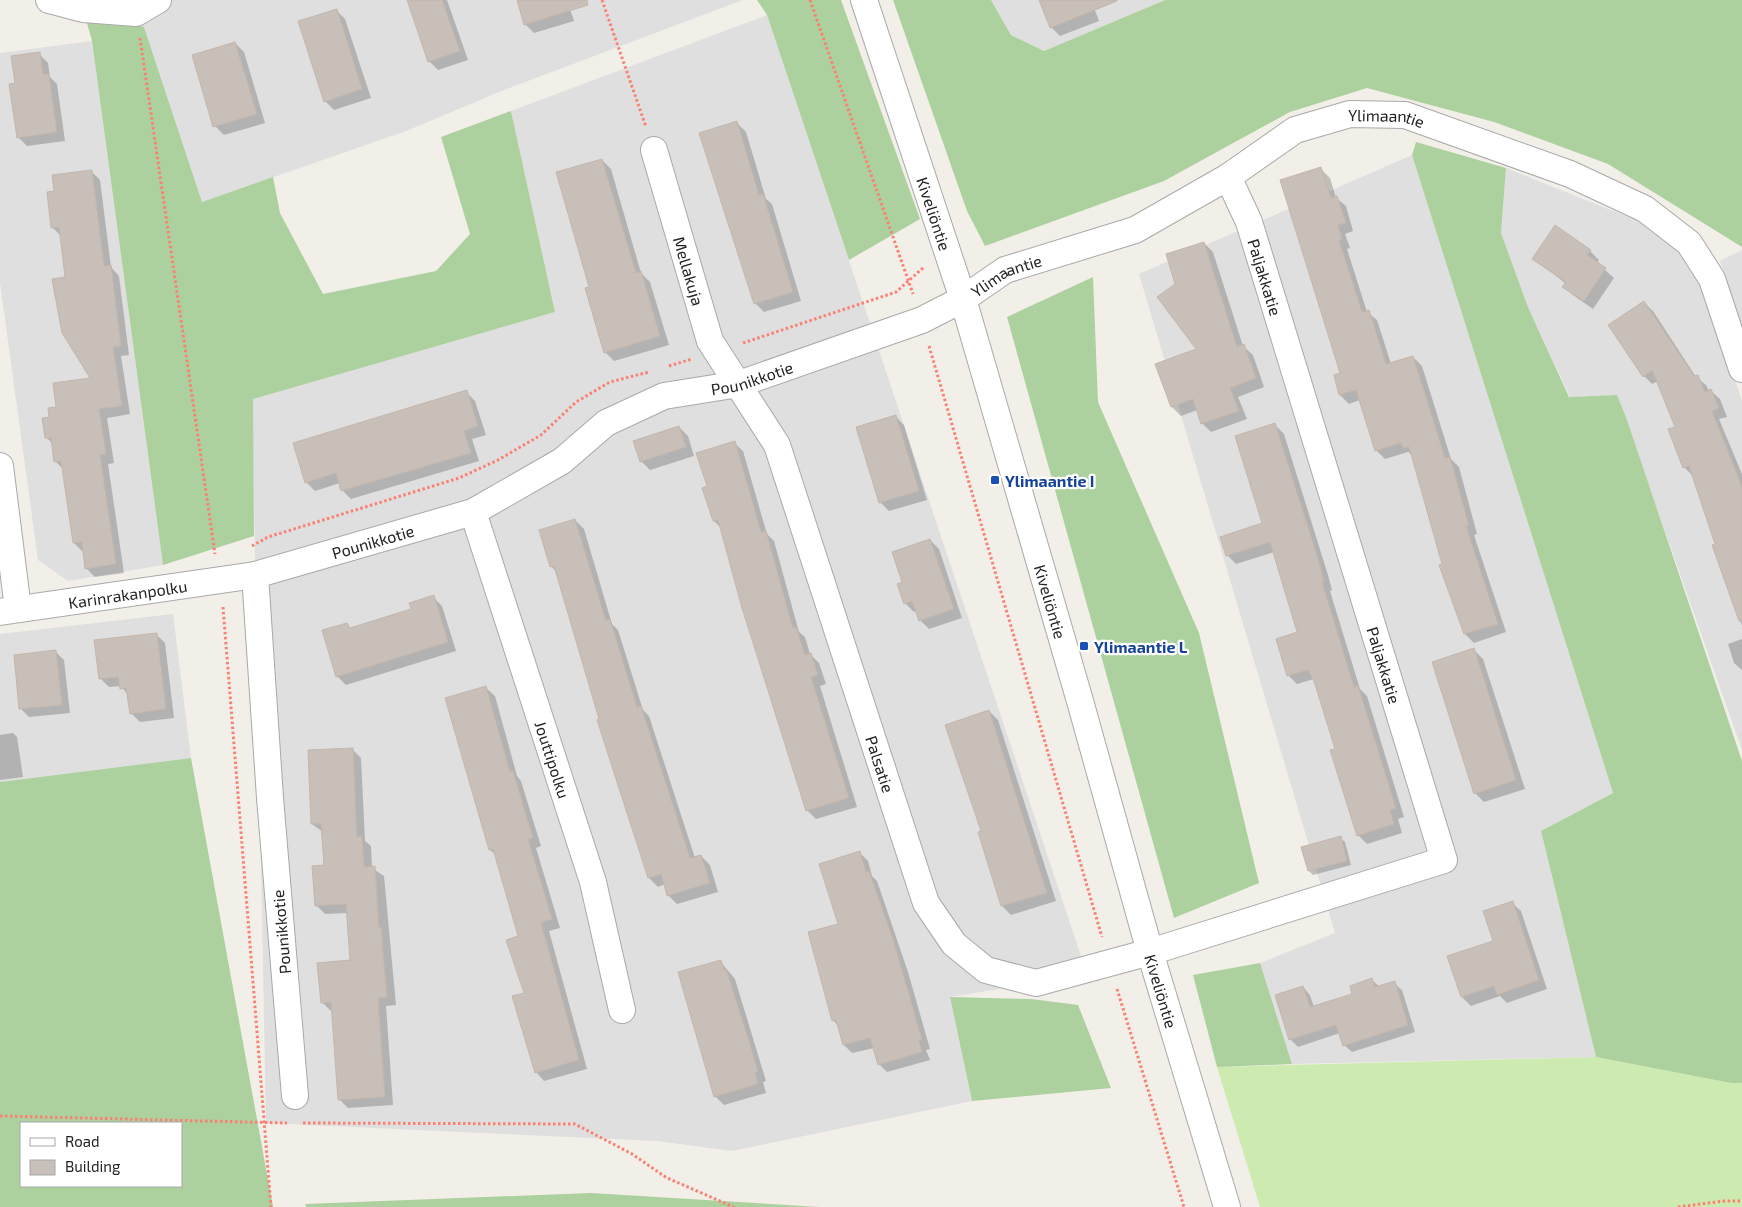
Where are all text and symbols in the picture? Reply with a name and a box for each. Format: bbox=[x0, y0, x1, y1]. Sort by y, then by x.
street label: Ylimaantie bbox=[1348, 104, 1427, 131]
street label: Kiveliöntie bbox=[914, 174, 956, 253]
street label: Mellakuja bbox=[670, 234, 709, 308]
street label: Paljakkatie bbox=[1243, 236, 1286, 318]
street label: Ylimaantie bbox=[967, 250, 1044, 300]
street label: Pounikkotie bbox=[709, 356, 795, 398]
place label: Ylimaantie I bbox=[1005, 471, 1095, 490]
marker: Ylimaantie I bbox=[989, 474, 1001, 486]
street label: Pounikkotie bbox=[329, 520, 416, 562]
street label: Kiveliöntie bbox=[1031, 562, 1071, 641]
street label: Karinrakanpolku bbox=[67, 575, 188, 611]
street label: Paljakkatie bbox=[1362, 624, 1405, 706]
place label: Ylimaantie L bbox=[1094, 637, 1188, 656]
marker: Ylimaantie L bbox=[1078, 640, 1090, 652]
street label: Jouttipolku bbox=[532, 718, 575, 800]
street label: Palsatie bbox=[863, 733, 899, 795]
street label: Pounikkotie bbox=[268, 889, 294, 975]
street label: Kiveliöntie bbox=[1142, 952, 1182, 1030]
legend bbox=[20, 1122, 182, 1187]
text: Road bbox=[65, 1132, 100, 1150]
text: Building bbox=[65, 1157, 121, 1175]

